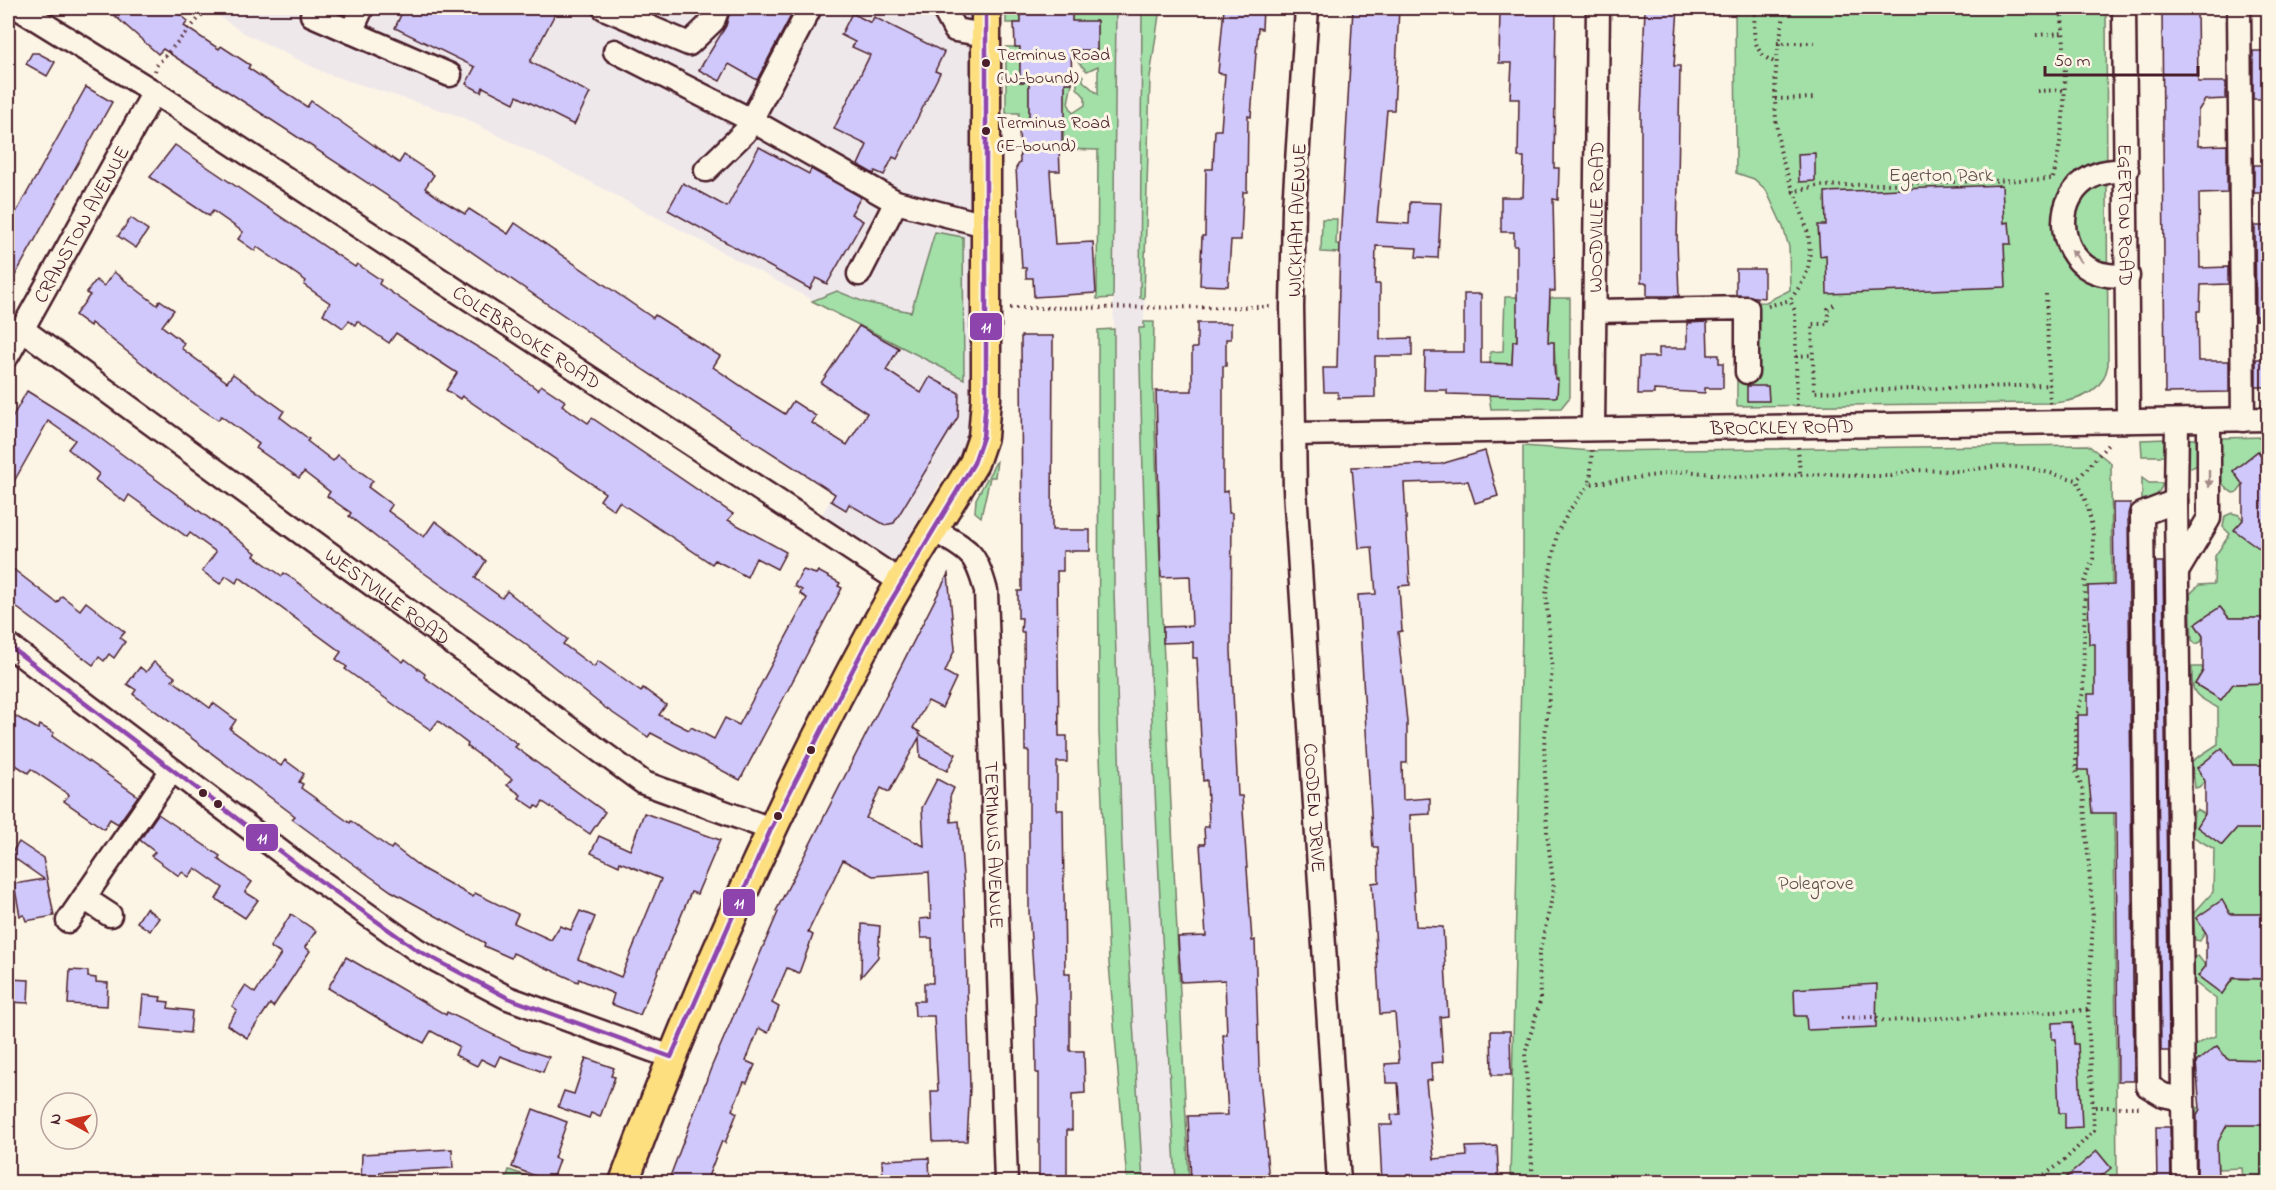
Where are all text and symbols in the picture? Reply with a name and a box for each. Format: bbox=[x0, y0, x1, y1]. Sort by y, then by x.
scale bar bbox=[2045, 39, 2198, 77]
place label: Terminus Road (W-bound) bbox=[997, 43, 1110, 92]
text: 50 m bbox=[2054, 49, 2091, 75]
marker: Terminus Road (W-bound) bbox=[980, 57, 992, 69]
place label: Terminus Road (E-bound) bbox=[997, 111, 1110, 160]
marker: Terminus Road (E-bound) bbox=[980, 125, 992, 137]
street label: CRANSTON AVENUE bbox=[28, 141, 138, 309]
street label: WOODVILLE ROAD bbox=[1583, 141, 1613, 293]
street label: WICKHAM AVENUE bbox=[1281, 143, 1316, 298]
street label: EGERTON ROAD bbox=[2108, 144, 2139, 286]
park label: Egerton Park bbox=[1889, 162, 1993, 192]
one-way arrow bbox=[2070, 248, 2083, 264]
street label: COLEBROOKE ROAD bbox=[446, 279, 606, 398]
line badge: 11 bbox=[969, 312, 1003, 341]
text: 11 bbox=[981, 316, 992, 340]
street label: BROCKLEY ROAD bbox=[1709, 413, 1854, 445]
one-way arrow bbox=[2204, 470, 2214, 489]
street label: WESTVILLE ROAD bbox=[318, 542, 455, 654]
street label: COODEN DRIVE bbox=[1294, 742, 1331, 874]
unlabelled marker bbox=[805, 744, 817, 756]
street label: TERMINUS AVENUE bbox=[975, 761, 1009, 929]
unlabelled marker bbox=[197, 787, 209, 799]
unlabelled marker bbox=[212, 798, 224, 810]
unlabelled marker bbox=[772, 810, 784, 822]
line badge: 11 bbox=[245, 823, 279, 852]
text: 11 bbox=[257, 827, 268, 851]
park label: Polegrove bbox=[1778, 870, 1854, 900]
line badge: 11 bbox=[722, 888, 756, 917]
text: 11 bbox=[734, 892, 745, 916]
north arrow bbox=[39, 1091, 99, 1151]
text: N bbox=[43, 1112, 69, 1126]

